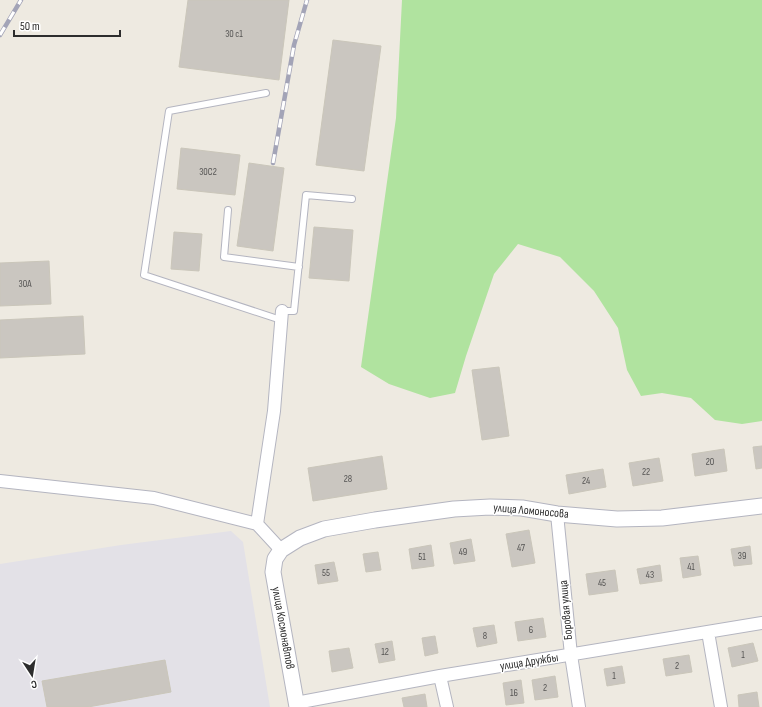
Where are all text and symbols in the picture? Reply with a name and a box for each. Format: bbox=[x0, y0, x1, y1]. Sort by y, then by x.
scale bar bbox=[14, 12, 120, 38]
text: 50 m bbox=[20, 19, 40, 34]
house number: 30 с1 bbox=[225, 28, 243, 40]
house number: 30С2 bbox=[199, 166, 217, 178]
house number: 30А bbox=[19, 278, 32, 290]
house number: 20 bbox=[706, 456, 714, 468]
house number: 22 bbox=[642, 466, 650, 478]
house number: 28 bbox=[344, 473, 352, 485]
house number: 24 bbox=[582, 475, 590, 487]
street label: улица Ломоносова bbox=[493, 500, 570, 522]
house number: 47 bbox=[517, 542, 525, 554]
house number: 49 bbox=[459, 546, 467, 558]
house number: 39 bbox=[738, 550, 746, 562]
house number: 51 bbox=[418, 551, 426, 563]
house number: 41 bbox=[687, 561, 695, 573]
house number: 55 bbox=[322, 567, 330, 579]
house number: 43 bbox=[646, 569, 654, 581]
house number: 45 bbox=[598, 577, 606, 589]
street label: Боровая улица bbox=[556, 579, 576, 640]
street label: улица Космонавтов bbox=[268, 586, 298, 670]
house number: 6 bbox=[529, 624, 533, 636]
house number: 8 bbox=[483, 630, 487, 642]
house number: 12 bbox=[381, 646, 389, 658]
house number: 1 bbox=[741, 649, 745, 661]
street label: улица Дружбы bbox=[499, 650, 559, 674]
north arrow bbox=[12, 655, 52, 695]
house number: 2 bbox=[675, 660, 679, 672]
house number: 1 bbox=[612, 670, 616, 682]
text: С bbox=[30, 677, 38, 691]
house number: 2 bbox=[543, 682, 547, 694]
house number: 16 bbox=[510, 687, 518, 699]

